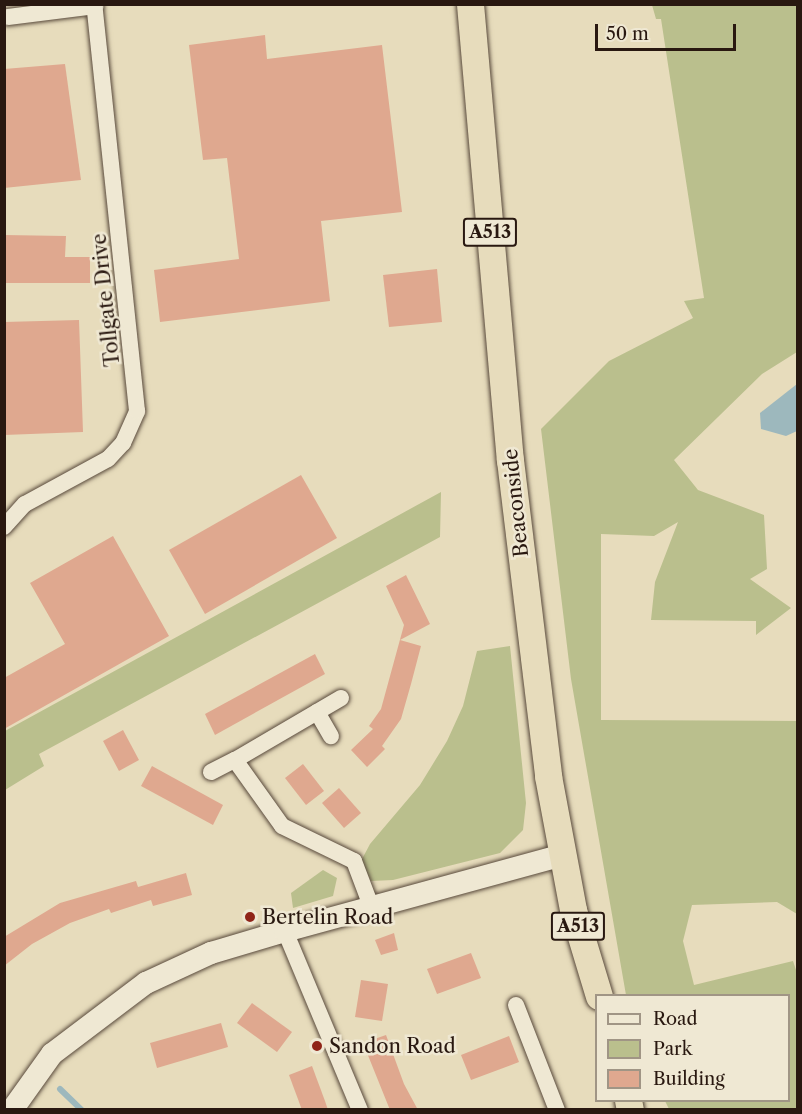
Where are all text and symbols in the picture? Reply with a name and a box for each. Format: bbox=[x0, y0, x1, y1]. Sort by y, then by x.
scale bar bbox=[598, 12, 739, 50]
text: 50 m bbox=[606, 23, 649, 45]
road number: A513 bbox=[462, 217, 518, 247]
street label: Tollgate Drive bbox=[87, 232, 125, 368]
street label: Beaconside bbox=[498, 447, 534, 559]
place label: Bertelin Road bbox=[262, 905, 393, 929]
marker: Bertelin Road bbox=[243, 910, 257, 924]
road number: A513 bbox=[550, 911, 606, 941]
legend bbox=[595, 994, 790, 1102]
text: Road bbox=[653, 1008, 698, 1030]
place label: Sandon Road bbox=[329, 1034, 456, 1058]
text: Park bbox=[653, 1038, 692, 1060]
marker: Sandon Road bbox=[310, 1039, 324, 1053]
text: Building bbox=[653, 1068, 725, 1090]

